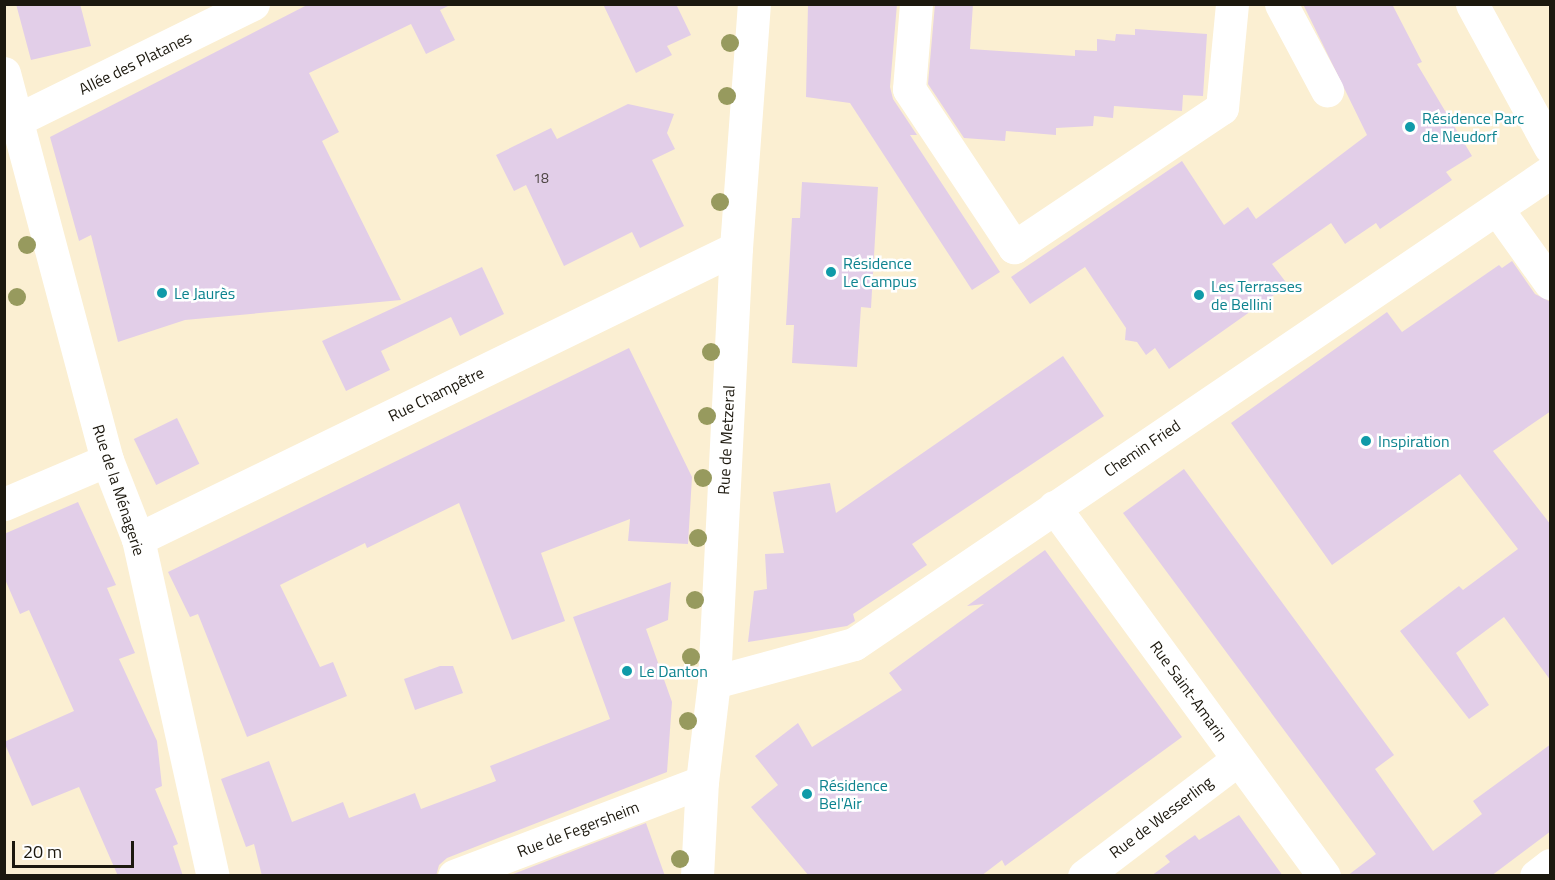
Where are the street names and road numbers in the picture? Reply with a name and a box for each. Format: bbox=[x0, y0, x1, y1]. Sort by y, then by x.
street label: Allée des Platanes bbox=[75, 27, 195, 99]
street label: Rue Champêtre bbox=[385, 363, 487, 425]
street label: Rue de Metzeral bbox=[714, 385, 738, 495]
street label: Chemin Fried bbox=[1100, 415, 1184, 481]
street label: Rue de la Ménagerie bbox=[89, 422, 149, 558]
street label: Rue Saint-Amarin bbox=[1146, 637, 1232, 745]
street label: Rue de Wesserling bbox=[1106, 772, 1216, 862]
street label: Rue de Fegersheim bbox=[514, 797, 642, 861]

